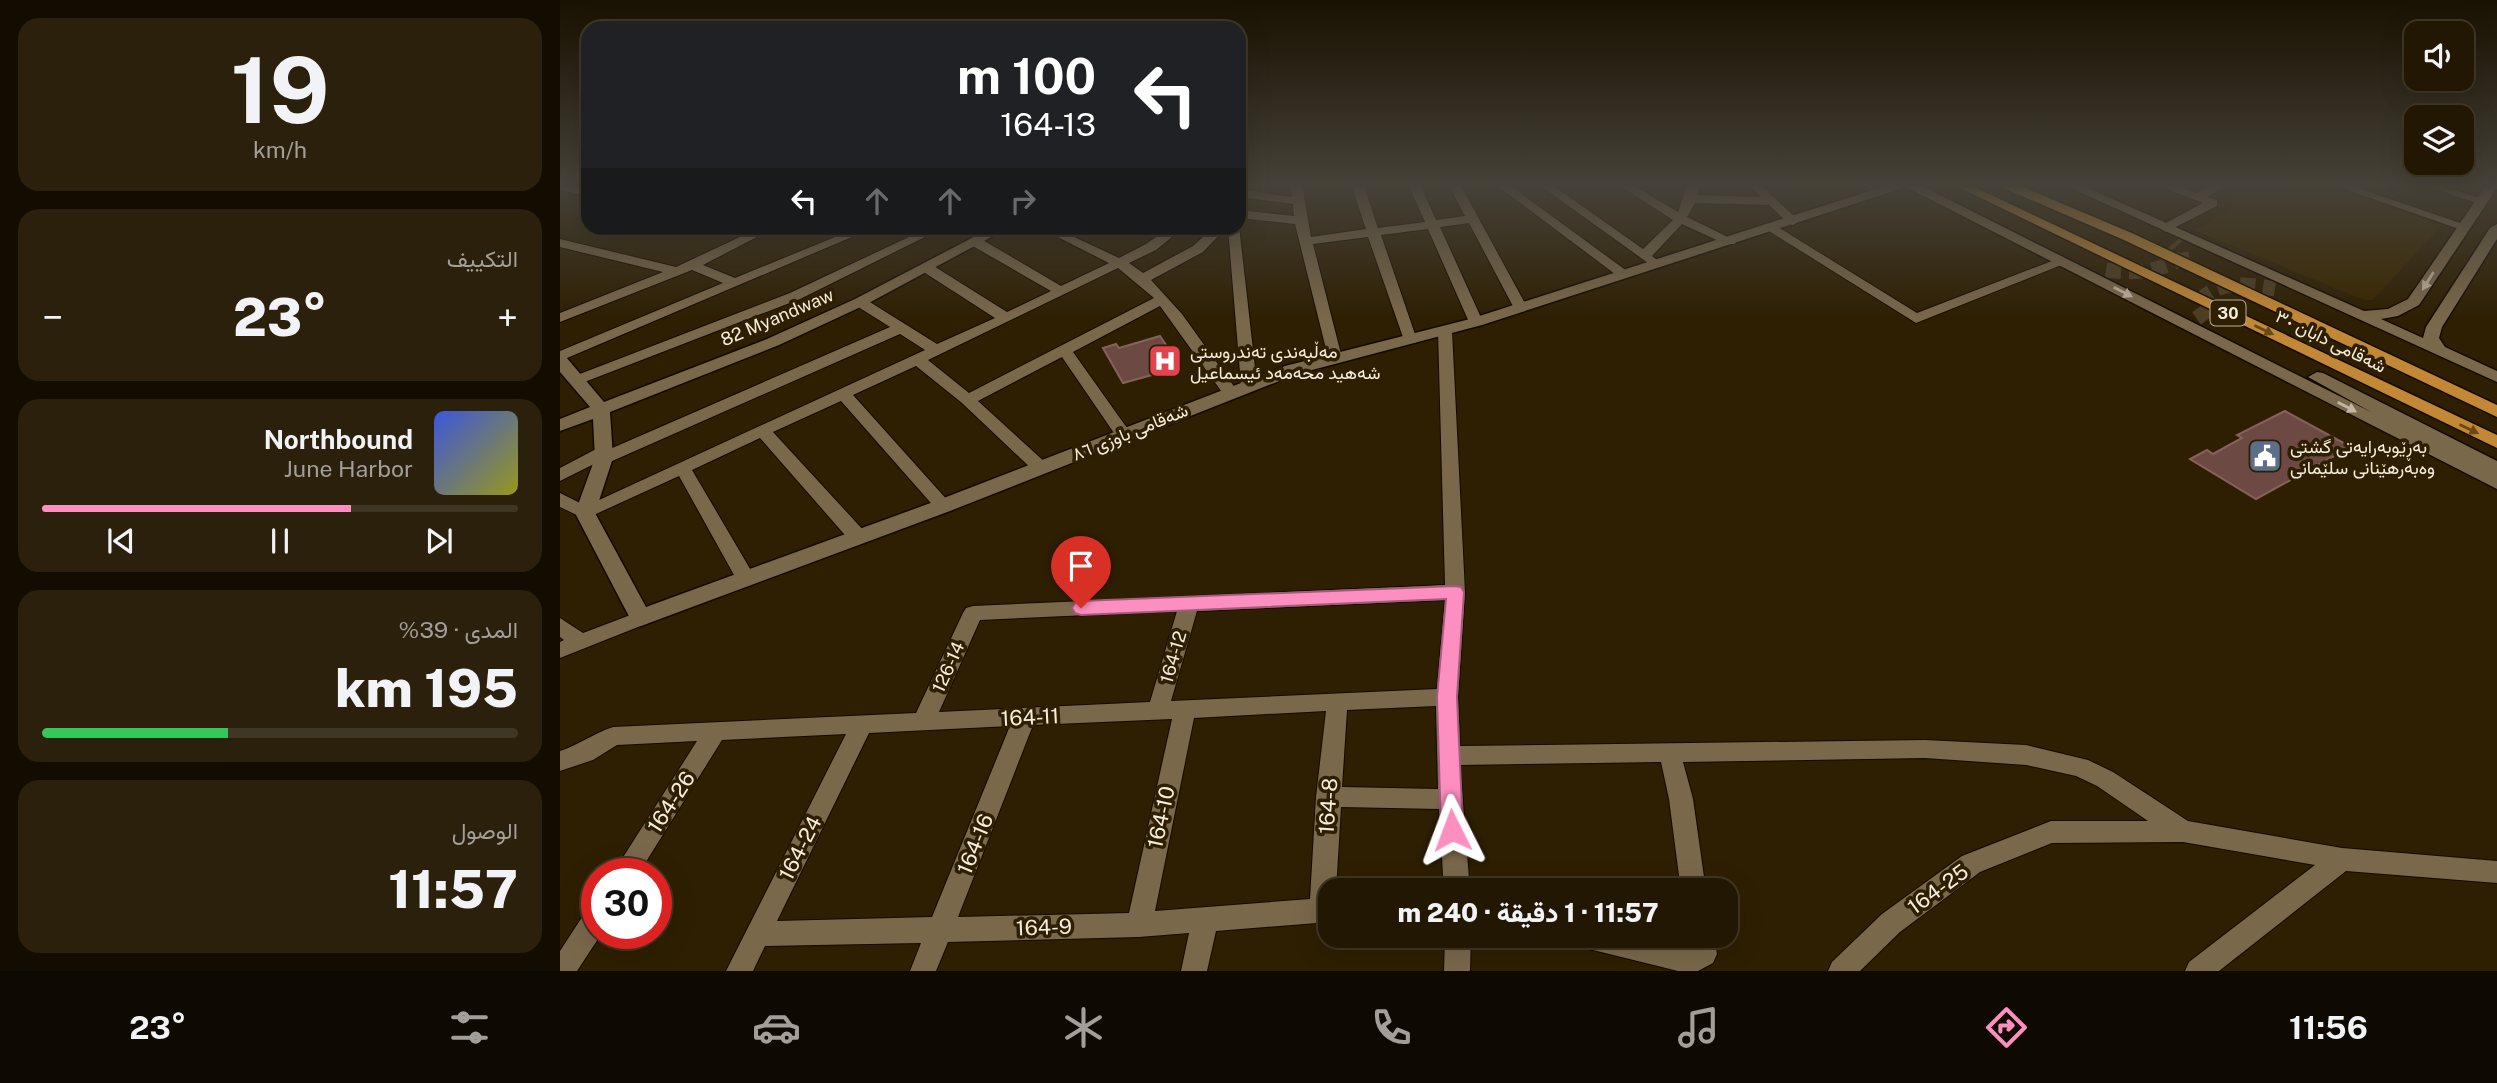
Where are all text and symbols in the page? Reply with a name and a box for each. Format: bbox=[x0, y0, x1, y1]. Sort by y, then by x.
map controls bbox=[2404, 21, 2474, 175]
button: sound bbox=[2404, 21, 2474, 91]
text: 19 bbox=[231, 37, 329, 143]
text: 100 m bbox=[957, 47, 1096, 105]
icon: left bbox=[1120, 49, 1211, 140]
button: layers bbox=[2404, 105, 2474, 175]
text: 164-13 bbox=[1000, 106, 1096, 143]
text: km/h bbox=[253, 136, 307, 163]
icon: left bbox=[785, 182, 823, 220]
icon: ahead bbox=[858, 182, 896, 220]
icon: ahead bbox=[931, 182, 969, 220]
icon: right bbox=[1004, 182, 1042, 220]
text: التكييف bbox=[447, 245, 518, 272]
one-way arrow bbox=[2421, 271, 2434, 290]
street label: 82 Myandwaw bbox=[717, 284, 837, 350]
text: 23° bbox=[233, 287, 327, 348]
one-way arrow bbox=[2113, 287, 2133, 298]
text: − bbox=[42, 295, 63, 340]
text: + bbox=[497, 295, 518, 340]
road number: 30 bbox=[2210, 300, 2246, 326]
street label: شەقامی دابان ٣٠ bbox=[2272, 305, 2390, 378]
one-way arrow bbox=[2254, 324, 2274, 336]
place label: مەڵبەندی تەندروستی شەهید محەمەد ئیسماعیل bbox=[1190, 341, 1381, 384]
hospital icon: مەڵبەندی تەندروستی شەهید محەمەد ئیسماعیل bbox=[1146, 342, 1184, 380]
street label: شەقامی باوزی ٨٦ bbox=[1069, 399, 1191, 466]
one-way arrow bbox=[2338, 400, 2358, 412]
one-way arrow bbox=[2459, 423, 2479, 434]
text: Northbound bbox=[264, 424, 413, 455]
place label: بەڕێوبەرایەتی گشتی وەبەرهێنانی سلێمانی bbox=[2290, 436, 2435, 479]
public building icon: بەڕێوبەرایەتی گشتی وەبەرهێنانی سلێمانی bbox=[2246, 437, 2284, 475]
text: June Harbor bbox=[284, 455, 413, 482]
icon: previous bbox=[102, 522, 140, 560]
icon: pause bbox=[261, 522, 299, 560]
icon: next bbox=[420, 522, 458, 560]
pin bbox=[1051, 536, 1111, 608]
icon: arrive bbox=[1062, 547, 1100, 585]
text: المدى · 39% bbox=[399, 616, 518, 643]
street label: 164-12 bbox=[1156, 628, 1190, 686]
street label: 126-14 bbox=[928, 638, 968, 696]
text: 195 km bbox=[335, 658, 518, 719]
street label: 164-11 bbox=[1000, 703, 1060, 731]
street label: 164-26 bbox=[642, 767, 700, 837]
street label: 164-8 bbox=[1314, 777, 1342, 835]
street label: 164-10 bbox=[1142, 784, 1180, 850]
position arrow bbox=[1415, 793, 1489, 867]
street label: 164-16 bbox=[952, 810, 998, 878]
street label: 164-24 bbox=[773, 812, 827, 884]
text: الوصول bbox=[452, 817, 518, 844]
speed limit sign: 30 bbox=[581, 858, 672, 949]
text: 11:57 bbox=[388, 859, 518, 920]
street label: 164-25 bbox=[1903, 859, 1973, 919]
text: 11:57 · 1 دقيقة · 240 m bbox=[1397, 897, 1659, 928]
street label: 164-9 bbox=[1016, 914, 1072, 940]
icon: filters bbox=[445, 1003, 494, 1052]
icon: car bbox=[752, 1003, 801, 1052]
icon: climate bbox=[1059, 1003, 1108, 1052]
icon: phone bbox=[1367, 1003, 1416, 1052]
icon: music bbox=[1674, 1003, 1723, 1052]
icon: directions bbox=[1982, 1003, 2031, 1052]
text: 23° bbox=[129, 1009, 186, 1046]
text: 11:56 bbox=[2289, 1009, 2368, 1046]

